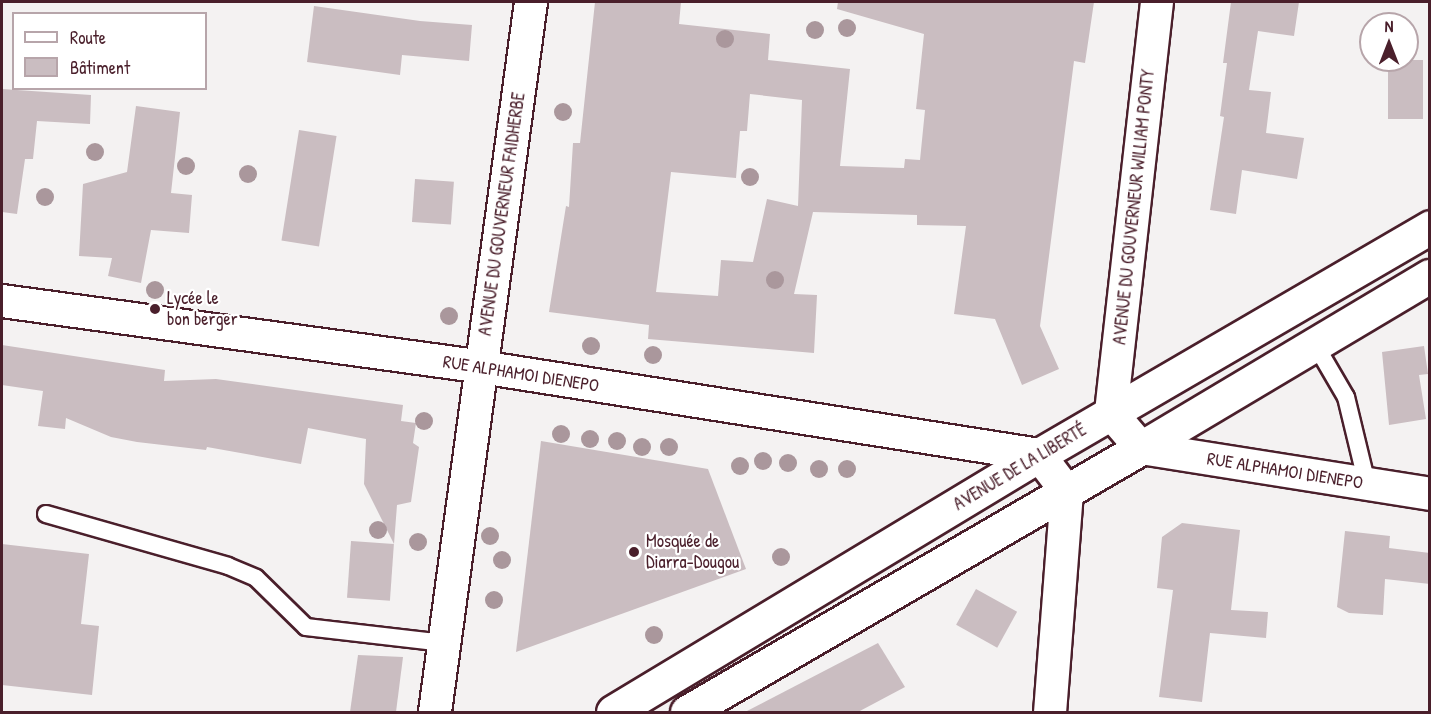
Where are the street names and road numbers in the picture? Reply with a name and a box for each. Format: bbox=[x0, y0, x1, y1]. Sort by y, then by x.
street label: AVENUE DU GOUVERNEUR WILLIAM PONTY bbox=[1109, 68, 1159, 346]
street label: AVENUE DU GOUVERNEUR FAIDHERBE bbox=[474, 91, 530, 337]
street label: RUE ALPHAMOI DIENEPO bbox=[442, 351, 600, 397]
street label: AVENUE DE LA LIBERTÉ bbox=[950, 419, 1090, 515]
street label: RUE ALPHAMOI DIENEPO bbox=[1206, 448, 1364, 494]

